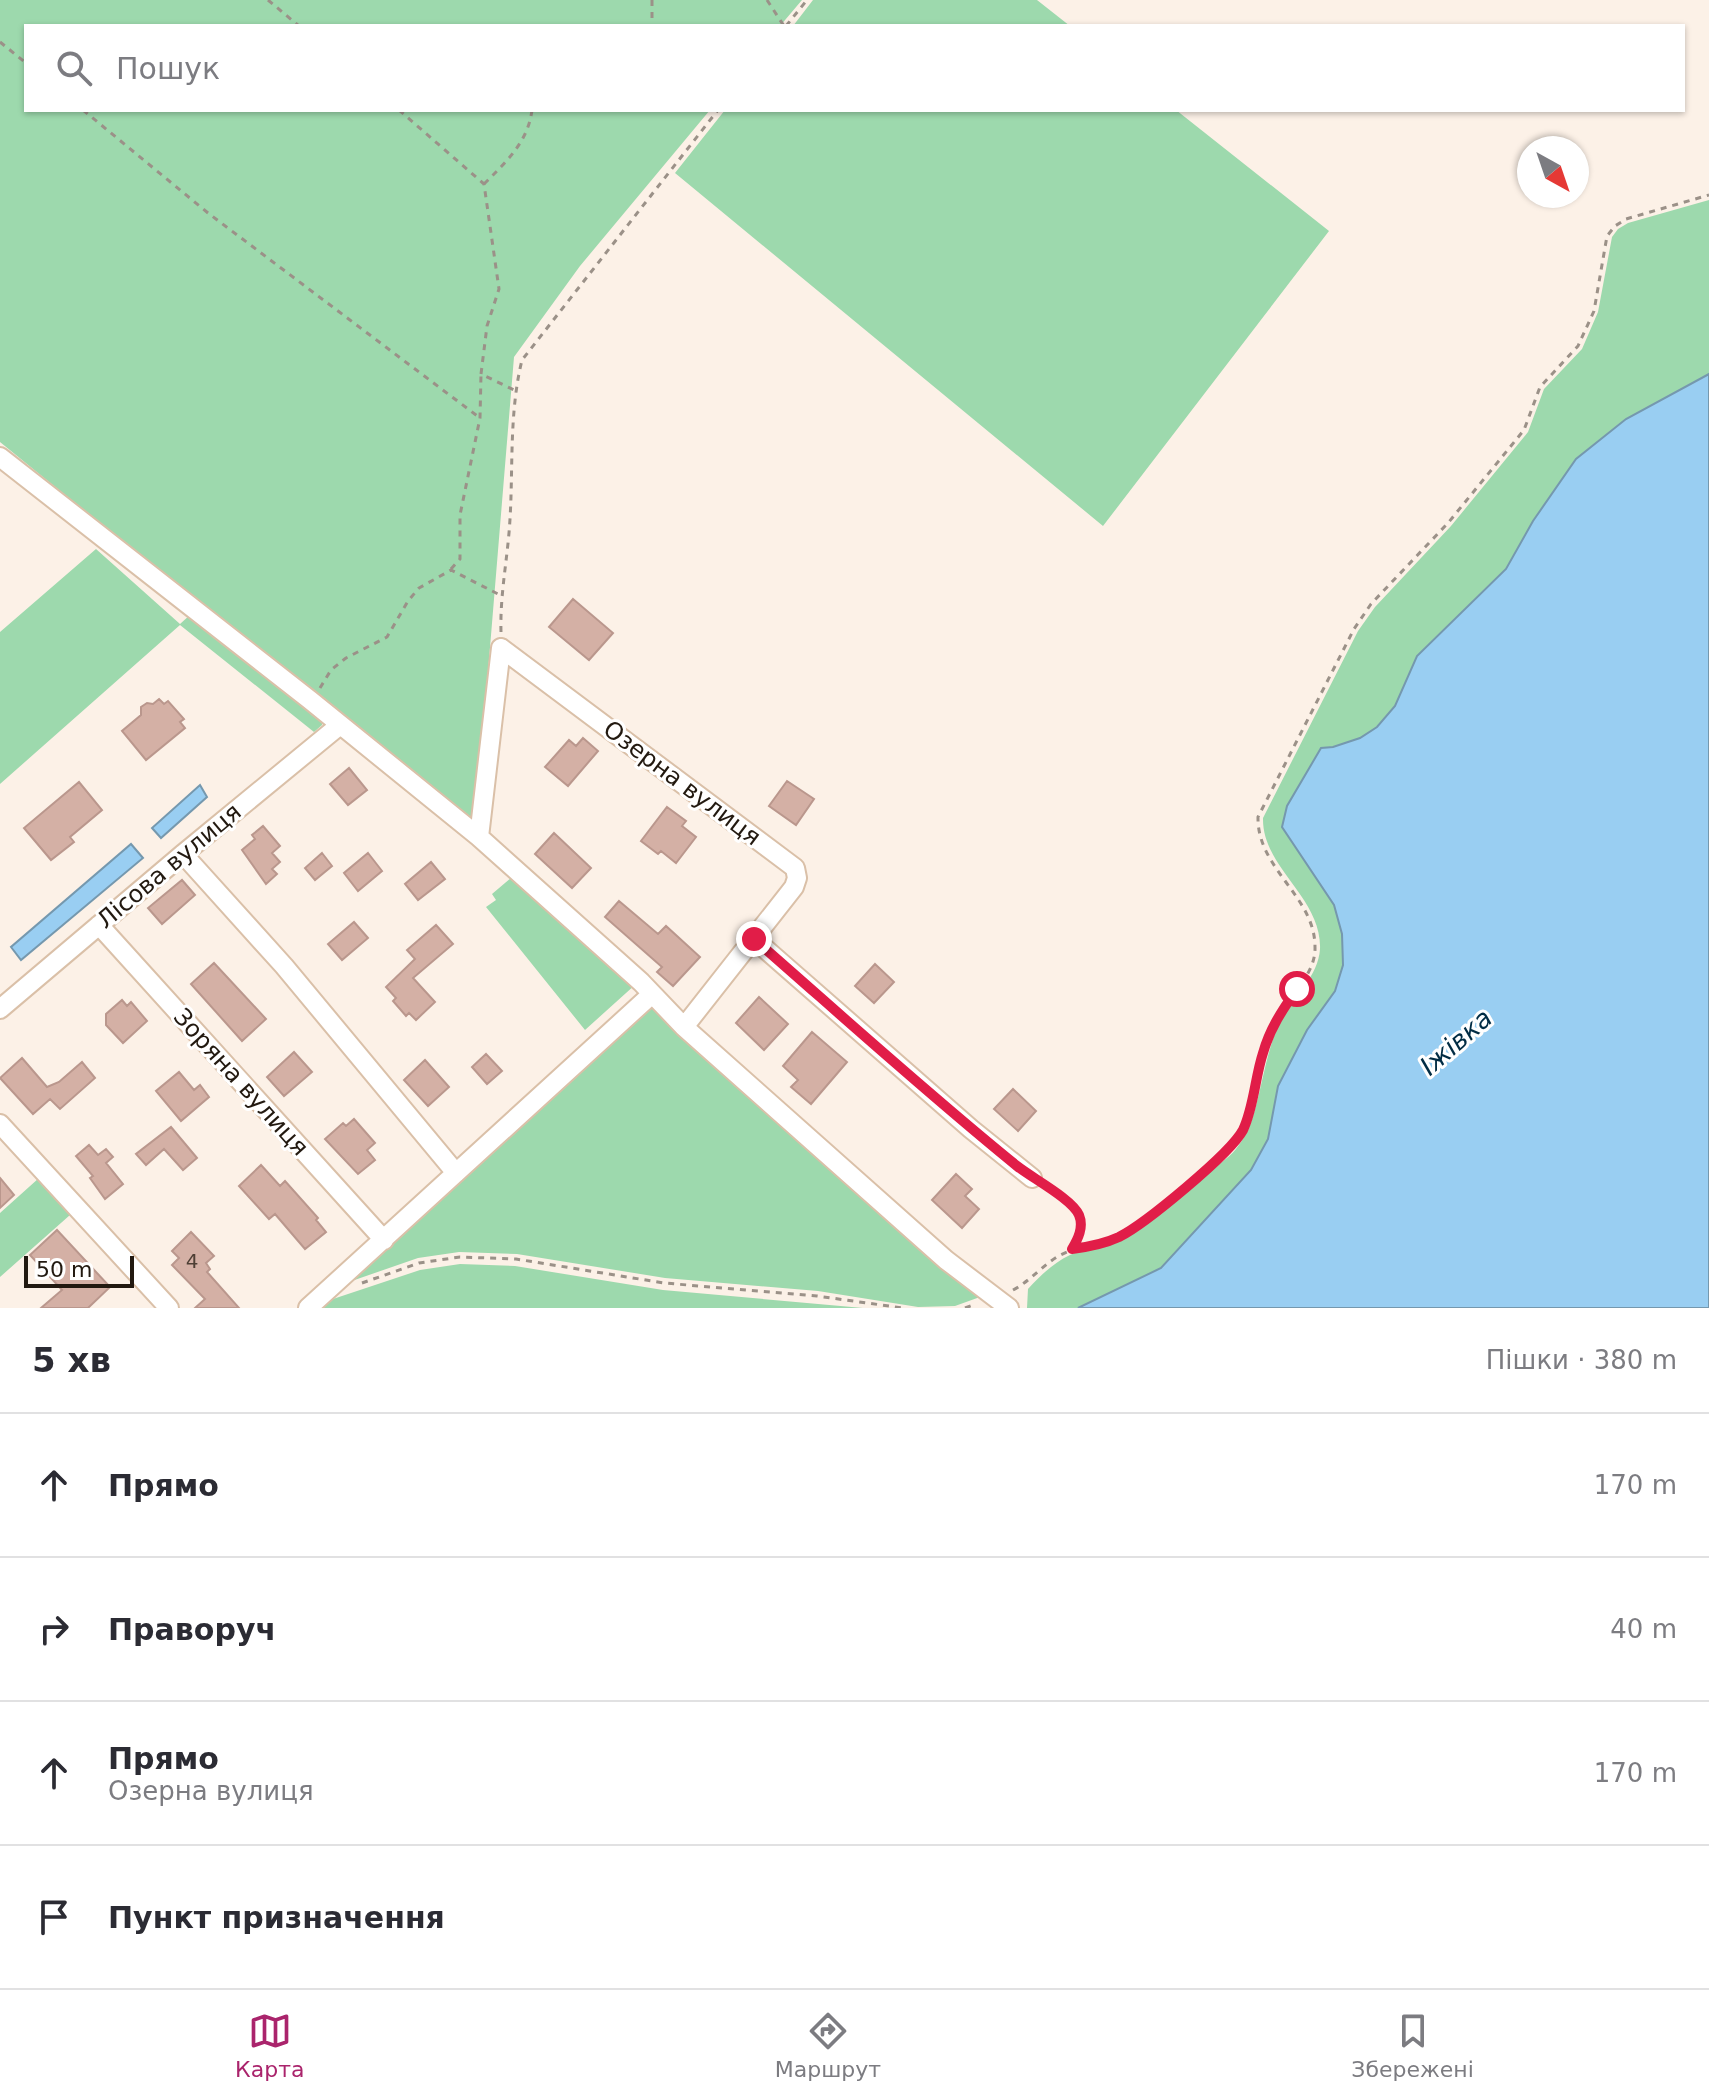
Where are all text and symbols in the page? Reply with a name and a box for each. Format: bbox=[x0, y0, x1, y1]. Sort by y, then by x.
search box bbox=[24, 24, 1685, 112]
icon: search bbox=[52, 46, 96, 90]
text: Пошук bbox=[116, 51, 220, 86]
north arrow bbox=[1517, 136, 1589, 208]
street label: Озерна вулиця bbox=[598, 715, 766, 851]
street label: Лісова вулиця bbox=[91, 798, 247, 934]
route end bbox=[736, 921, 772, 957]
route start bbox=[1279, 971, 1315, 1007]
street label: Зоряна вулиця bbox=[168, 1003, 314, 1161]
water label: Іжівка bbox=[1414, 1003, 1498, 1081]
house number: 4 bbox=[186, 1249, 198, 1273]
scale bar bbox=[24, 1252, 134, 1288]
text: 50 m bbox=[36, 1257, 92, 1282]
text: 5 хв bbox=[32, 1340, 111, 1380]
text: Пішки · 380 m bbox=[1486, 1345, 1677, 1375]
icon: ahead bbox=[32, 1463, 76, 1507]
text: Прямо bbox=[108, 1468, 219, 1503]
text: 170 m bbox=[1594, 1470, 1677, 1500]
icon: right bbox=[32, 1607, 76, 1651]
text: Праворуч bbox=[108, 1612, 276, 1647]
text: 40 m bbox=[1610, 1614, 1677, 1644]
text: Прямо bbox=[108, 1741, 219, 1776]
icon: ahead bbox=[32, 1751, 76, 1795]
text: 170 m bbox=[1594, 1758, 1677, 1788]
text: Озерна вулиця bbox=[108, 1776, 314, 1806]
icon: arrive bbox=[32, 1895, 76, 1939]
text: Пункт призначення bbox=[108, 1900, 445, 1935]
tab: Карта bbox=[235, 2009, 304, 2082]
tab: Маршрут bbox=[775, 2009, 881, 2082]
tab: Збережені bbox=[1351, 2009, 1474, 2082]

